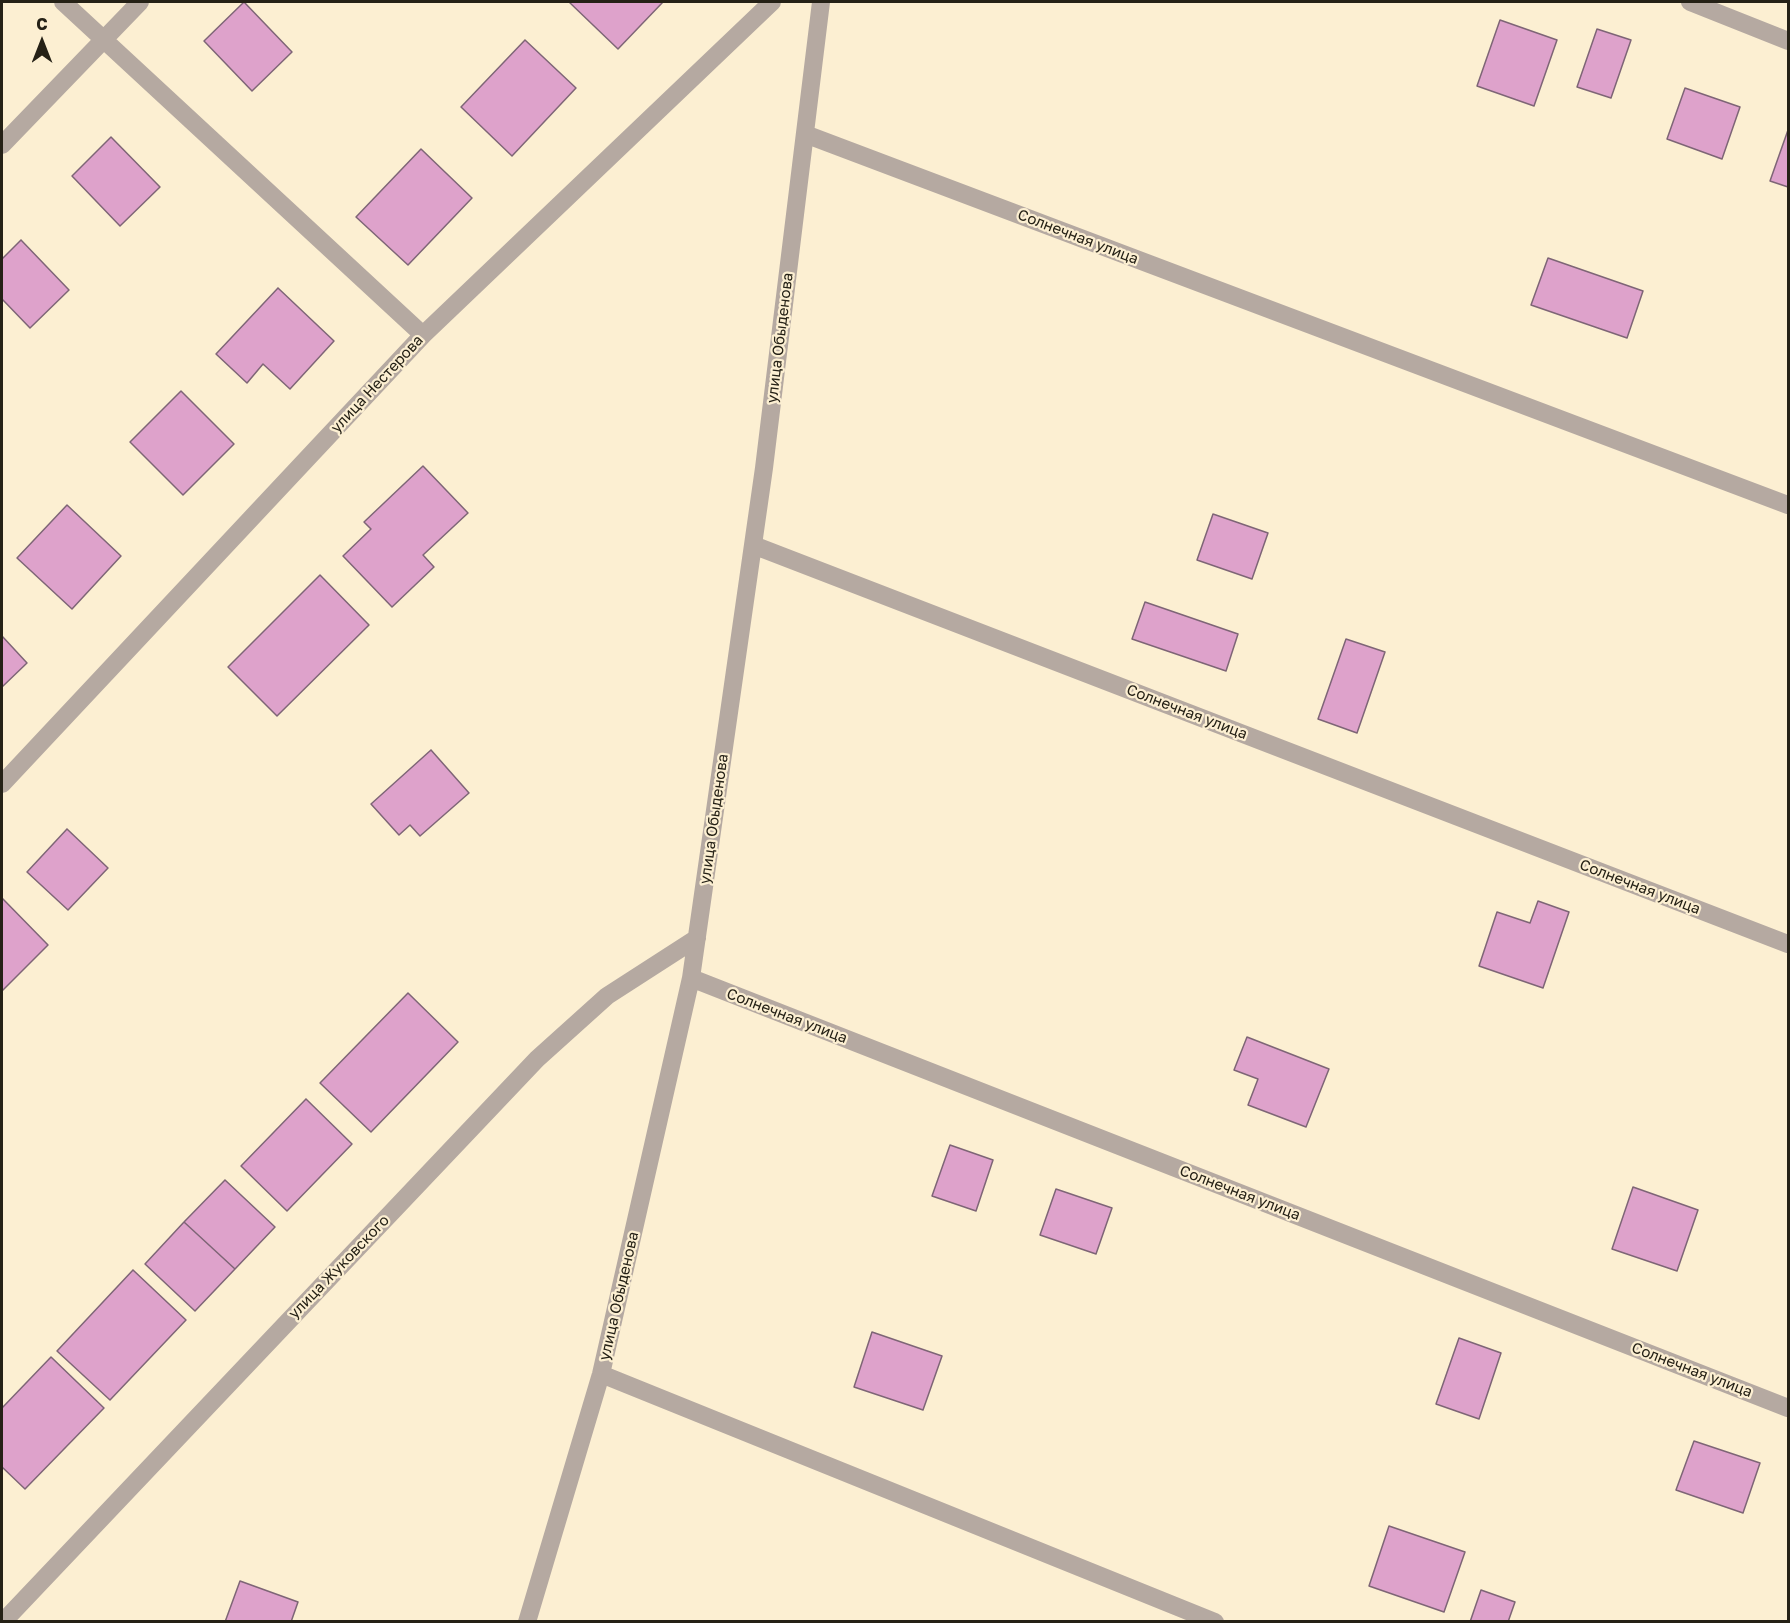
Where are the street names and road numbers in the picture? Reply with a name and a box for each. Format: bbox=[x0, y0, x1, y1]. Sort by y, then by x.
street label: Солнечная улица bbox=[1015, 206, 1141, 268]
street label: улица Обыденова bbox=[763, 272, 797, 404]
street label: улица Нестерова bbox=[327, 331, 427, 437]
street label: Солнечная улица bbox=[1124, 681, 1250, 743]
street label: улица Обыденова bbox=[696, 753, 732, 885]
street label: Солнечная улица bbox=[1577, 856, 1703, 918]
street label: Солнечная улица bbox=[724, 985, 850, 1047]
street label: Солнечная улица bbox=[1177, 1162, 1303, 1224]
street label: улица Жуковского bbox=[285, 1211, 393, 1323]
street label: улица Обыденова bbox=[595, 1230, 643, 1362]
street label: Солнечная улица bbox=[1629, 1339, 1755, 1401]

